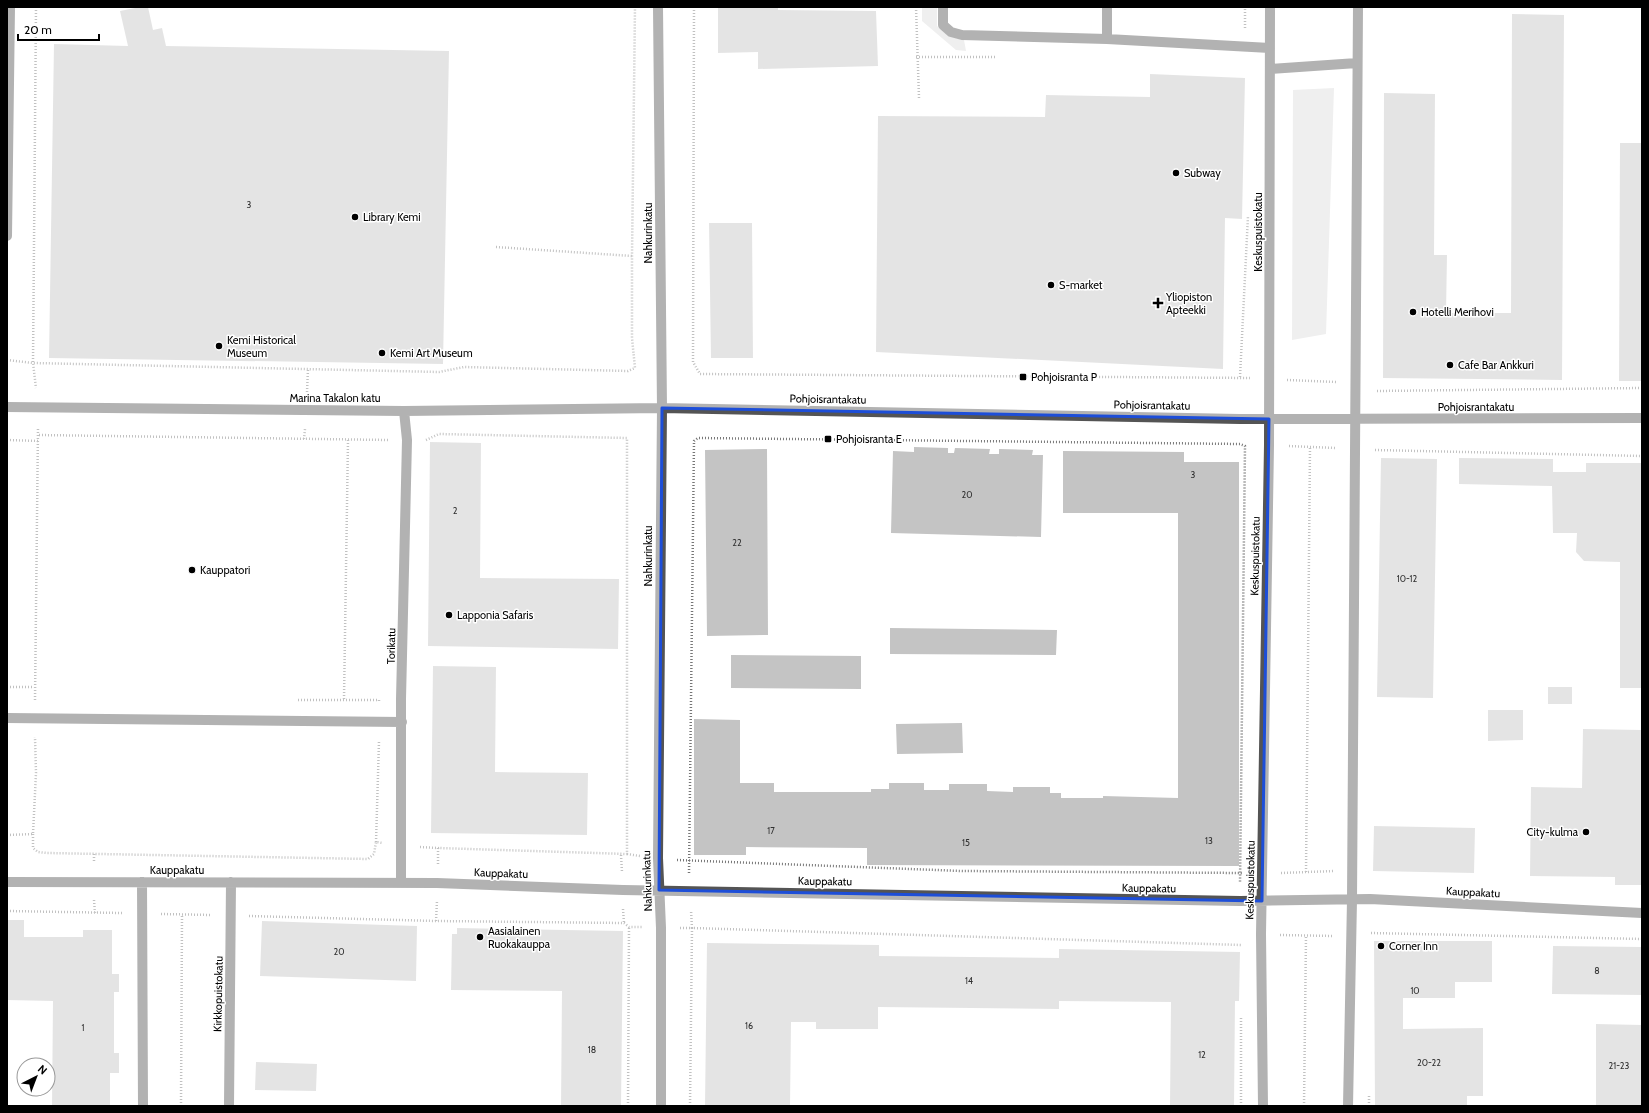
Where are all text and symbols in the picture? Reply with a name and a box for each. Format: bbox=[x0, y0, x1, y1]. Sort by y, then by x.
scale bar bbox=[18, 16, 99, 42]
text: 20 m bbox=[24, 22, 52, 37]
place label: Subway bbox=[1184, 166, 1221, 180]
marker: Subway bbox=[1171, 168, 1181, 178]
street label: Keskuspuistokatu bbox=[1251, 192, 1265, 272]
house number: 3 bbox=[247, 199, 252, 210]
street label: Nahkurinkatu bbox=[641, 202, 655, 264]
place label: Library Kemi bbox=[363, 210, 421, 224]
marker: Library Kemi bbox=[350, 212, 360, 222]
place label: S-market bbox=[1059, 278, 1103, 292]
marker: S-market bbox=[1046, 280, 1056, 290]
place label: Yliopiston Apteekki bbox=[1165, 290, 1212, 317]
marker: Yliopiston Apteekki bbox=[1153, 298, 1163, 308]
place label: Hotelli Merihovi bbox=[1421, 305, 1494, 319]
marker: Hotelli Merihovi bbox=[1408, 307, 1418, 317]
place label: Kemi Historical Museum bbox=[227, 333, 296, 360]
marker: Kemi Historical Museum bbox=[214, 341, 224, 351]
place label: Kemi Art Museum bbox=[390, 346, 473, 360]
marker: Kemi Art Museum bbox=[377, 348, 387, 358]
place label: Cafe Bar Ankkuri bbox=[1458, 358, 1534, 372]
marker: Cafe Bar Ankkuri bbox=[1445, 360, 1455, 370]
place label: Pohjoisranta P bbox=[1031, 370, 1098, 384]
marker: Pohjoisranta P bbox=[1018, 372, 1028, 382]
street label: Marina Takalon katu bbox=[289, 391, 381, 405]
street label: Pohjoisrantakatu bbox=[790, 391, 867, 407]
street label: Pohjoisrantakatu bbox=[1114, 397, 1191, 413]
street label: Pohjoisrantakatu bbox=[1438, 400, 1515, 414]
place label: Pohjoisranta E bbox=[836, 432, 902, 446]
marker: Pohjoisranta E bbox=[823, 434, 833, 444]
house number: 3 bbox=[1191, 469, 1196, 480]
house number: 20 bbox=[962, 489, 973, 500]
house number: 2 bbox=[453, 505, 458, 516]
street label: Keskuspuistokatu bbox=[1247, 516, 1263, 596]
street label: Nahkurinkatu bbox=[641, 525, 655, 587]
house number: 22 bbox=[732, 537, 742, 548]
place label: Kauppatori bbox=[200, 563, 250, 577]
marker: Kauppatori bbox=[187, 565, 197, 575]
house number: 10-12 bbox=[1397, 573, 1418, 584]
place label: Lapponia Safaris bbox=[457, 608, 534, 622]
marker: Lapponia Safaris bbox=[444, 610, 454, 620]
street label: Torikatu bbox=[384, 627, 398, 664]
house number: 17 bbox=[767, 825, 775, 836]
place label: City-kulma bbox=[1526, 825, 1579, 839]
marker: City-kulma bbox=[1581, 827, 1591, 837]
house number: 13 bbox=[1205, 835, 1213, 846]
house number: 15 bbox=[962, 837, 970, 848]
street label: Keskuspuistokatu bbox=[1242, 840, 1258, 920]
street label: Nahkurinkatu bbox=[639, 850, 655, 912]
street label: Kauppakatu bbox=[150, 863, 204, 877]
street label: Kauppakatu bbox=[474, 865, 529, 881]
street label: Kauppakatu bbox=[798, 874, 853, 888]
street label: Kauppakatu bbox=[1122, 881, 1177, 895]
street label: Kauppakatu bbox=[1446, 884, 1501, 900]
place label: Aasialainen Ruokakauppa bbox=[488, 924, 551, 951]
marker: Aasialainen Ruokakauppa bbox=[475, 932, 485, 942]
place label: Corner Inn bbox=[1389, 939, 1438, 953]
marker: Corner Inn bbox=[1376, 941, 1386, 951]
house number: 20 bbox=[334, 946, 345, 957]
street label: Kirkkopuistokatu bbox=[210, 956, 226, 1032]
house number: 8 bbox=[1594, 965, 1600, 976]
house number: 14 bbox=[965, 975, 973, 986]
house number: 10 bbox=[1410, 985, 1420, 996]
house number: 16 bbox=[745, 1020, 753, 1031]
house number: 1 bbox=[82, 1022, 85, 1033]
house number: 18 bbox=[588, 1044, 596, 1055]
house number: 12 bbox=[1198, 1049, 1206, 1060]
north arrow bbox=[16, 1057, 56, 1097]
house number: 20-22 bbox=[1417, 1057, 1441, 1068]
house number: 21-23 bbox=[1609, 1060, 1630, 1071]
text: N bbox=[35, 1062, 50, 1077]

